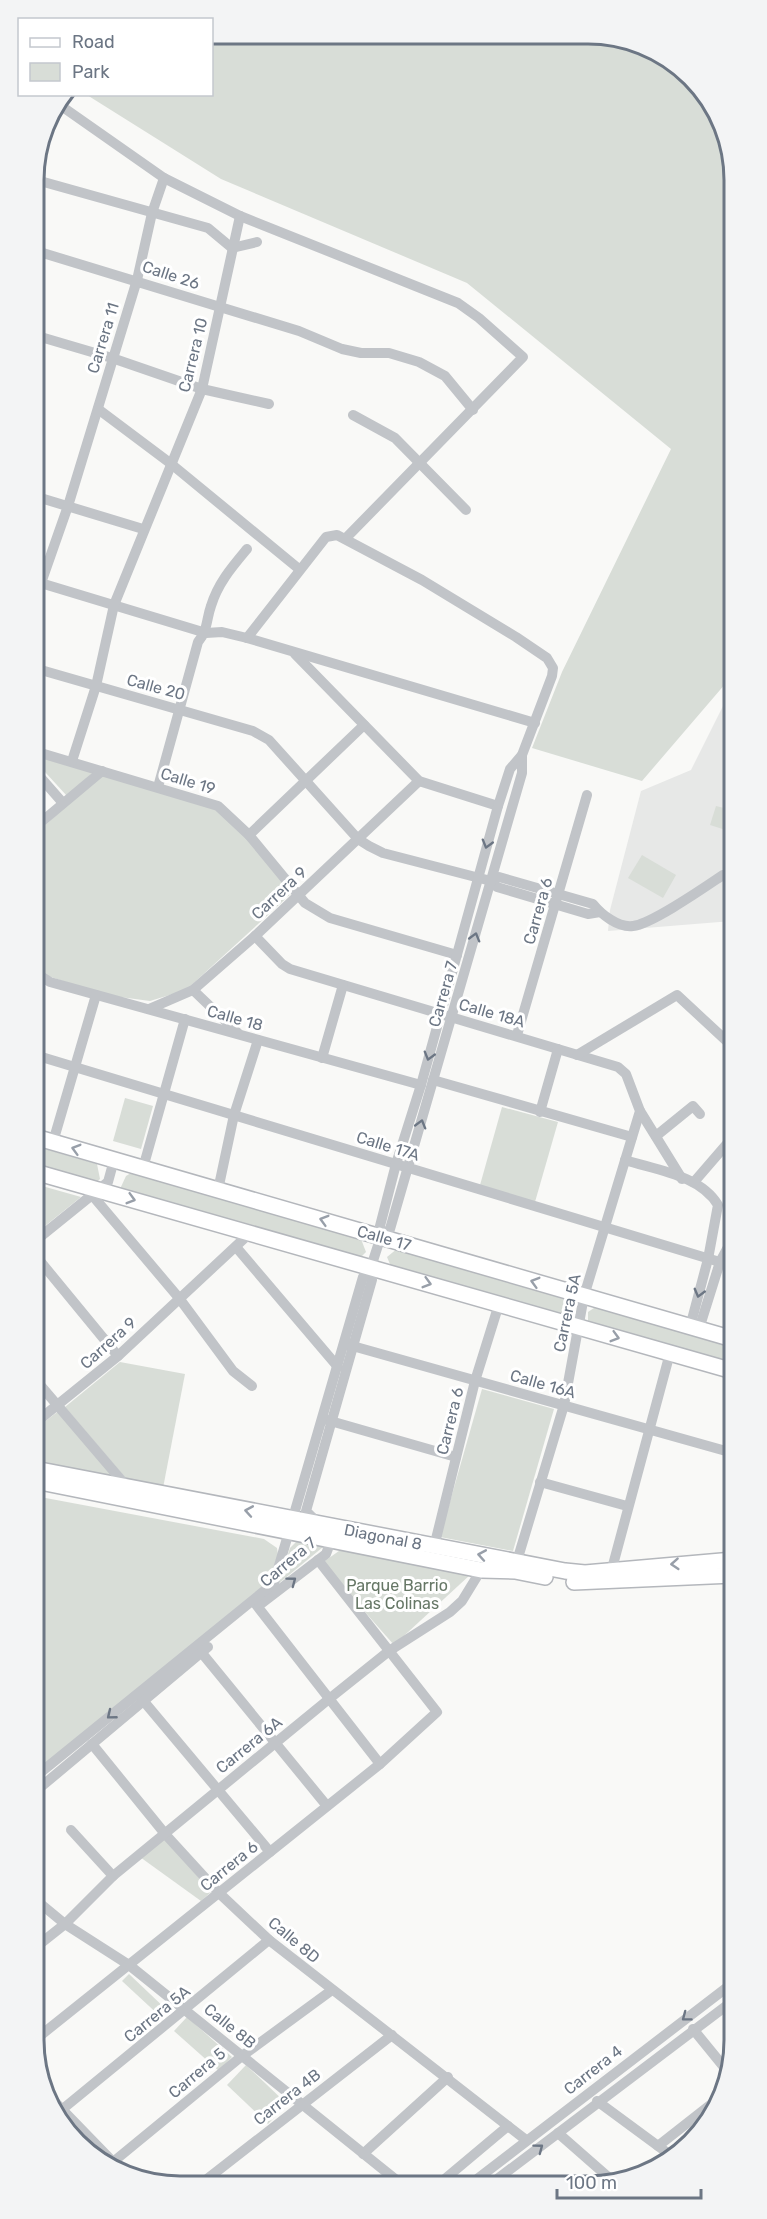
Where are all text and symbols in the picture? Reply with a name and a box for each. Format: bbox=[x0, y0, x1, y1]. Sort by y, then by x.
legend bbox=[18, 18, 213, 96]
text: Road bbox=[72, 31, 115, 53]
text: Park bbox=[72, 61, 110, 83]
street label: Calle 26 bbox=[140, 257, 202, 293]
street label: Carrera 11 bbox=[83, 300, 123, 376]
street label: Carrera 10 bbox=[175, 316, 211, 394]
street label: Calle 20 bbox=[125, 670, 187, 704]
street label: Calle 19 bbox=[158, 764, 218, 798]
one-way arrow bbox=[482, 839, 495, 849]
street label: Carrera 9 bbox=[247, 863, 311, 923]
street label: Carrera 6 bbox=[519, 875, 557, 947]
one-way arrow bbox=[468, 932, 480, 943]
street label: Carrera 7 bbox=[425, 959, 461, 1029]
street label: Calle 18A bbox=[457, 995, 528, 1032]
street label: Calle 18 bbox=[205, 1001, 265, 1035]
one-way arrow bbox=[424, 1050, 436, 1061]
one-way arrow bbox=[413, 1119, 426, 1129]
street label: Calle 17A bbox=[354, 1127, 422, 1165]
one-way arrow bbox=[72, 1144, 82, 1156]
one-way arrow bbox=[126, 1192, 136, 1205]
one-way arrow bbox=[319, 1215, 330, 1227]
street label: Calle 17 bbox=[355, 1221, 413, 1255]
street label: Carrera 5A bbox=[549, 1272, 585, 1354]
one-way arrow bbox=[421, 1276, 432, 1288]
one-way arrow bbox=[531, 1277, 541, 1289]
one-way arrow bbox=[693, 1288, 706, 1298]
street label: Carrera 9 bbox=[76, 1313, 140, 1373]
one-way arrow bbox=[609, 1330, 620, 1342]
street label: Calle 16A bbox=[508, 1366, 578, 1402]
street label: Carrera 6 bbox=[432, 1385, 468, 1457]
one-way arrow bbox=[244, 1505, 254, 1518]
street label: Diagonal 8 bbox=[342, 1520, 424, 1554]
street label: Carrera 7 bbox=[256, 1533, 320, 1591]
one-way arrow bbox=[477, 1549, 487, 1562]
one-way arrow bbox=[670, 1557, 679, 1570]
park label: Parque Barrio Las Colinas bbox=[346, 1576, 448, 1613]
one-way arrow bbox=[285, 1577, 296, 1588]
one-way arrow bbox=[107, 1708, 118, 1719]
street label: Carrera 6A bbox=[212, 1712, 286, 1777]
street label: Carrera 6 bbox=[196, 1837, 262, 1895]
street label: Calle 8D bbox=[264, 1913, 324, 1967]
street label: Carrera 5A bbox=[120, 1981, 194, 2046]
street label: Calle 8B bbox=[200, 1999, 260, 2053]
one-way arrow bbox=[682, 2010, 693, 2021]
street label: Carrera 4 bbox=[560, 2041, 626, 2099]
street label: Carrera 5 bbox=[165, 2044, 229, 2102]
street label: Carrera 4B bbox=[250, 2065, 324, 2129]
one-way arrow bbox=[532, 2144, 543, 2155]
scale bar bbox=[557, 2162, 701, 2200]
text: 100 m bbox=[566, 2172, 617, 2194]

